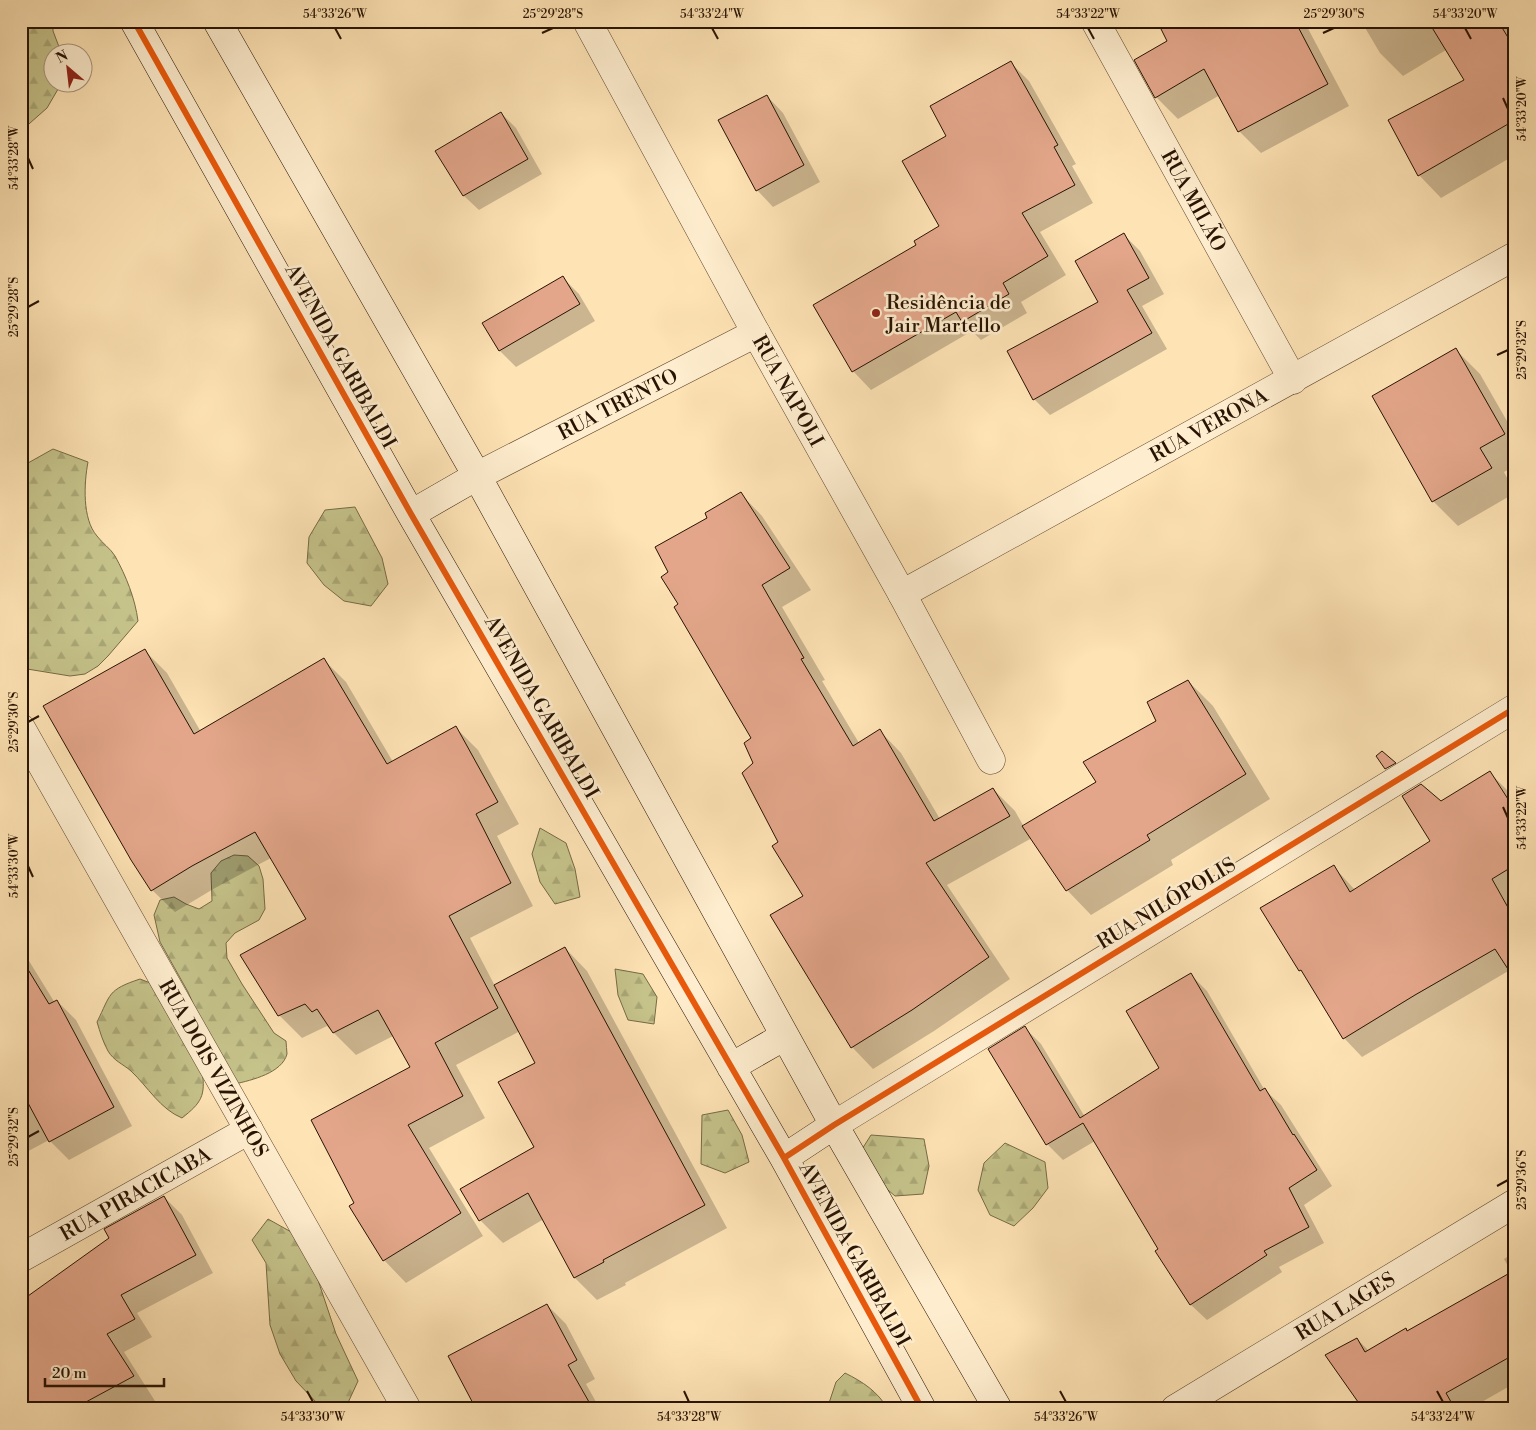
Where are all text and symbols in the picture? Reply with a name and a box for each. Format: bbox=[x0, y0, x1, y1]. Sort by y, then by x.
text: 54°33'26"W bbox=[303, 7, 368, 22]
text: 25°29'28"S bbox=[523, 7, 583, 22]
text: 54°33'24"W bbox=[680, 7, 745, 22]
text: 54°33'22"W bbox=[1056, 7, 1121, 22]
text: 25°29'30"S bbox=[1304, 7, 1365, 22]
text: 54°33'20"W bbox=[1433, 7, 1498, 22]
north arrow bbox=[42, 42, 92, 92]
text: N bbox=[53, 47, 71, 68]
text: 54°33'20"W bbox=[1515, 76, 1530, 141]
text: 54°33'28"W bbox=[7, 125, 22, 190]
street label: RUA MILÃO bbox=[1155, 146, 1231, 257]
street label: AVENIDA GARIBALDI bbox=[278, 259, 401, 454]
text: 25°29'28"S bbox=[7, 277, 22, 337]
place label: Residência de Jair Martello bbox=[885, 291, 1011, 339]
marker: Residência de Jair Martello bbox=[870, 307, 882, 319]
text: 25°29'32"S bbox=[1515, 320, 1530, 380]
street label: RUA NAPOLI bbox=[746, 331, 828, 452]
street label: RUA TRENTO bbox=[554, 364, 683, 446]
street label: RUA VERONA bbox=[1146, 383, 1274, 469]
street label: AVENIDA GARIBALDI bbox=[478, 611, 603, 804]
text: 25°29'30"S bbox=[7, 691, 22, 752]
text: 54°33'22"W bbox=[1515, 785, 1530, 850]
text: 54°33'30"W bbox=[7, 833, 22, 898]
street label: RUA NILÓPOLIS bbox=[1092, 852, 1241, 956]
street label: RUA DOIS VIZINHOS bbox=[152, 976, 273, 1162]
text: 25°29'32"S bbox=[7, 1107, 22, 1167]
street label: RUA PIRACICABA bbox=[56, 1142, 217, 1248]
text: 25°29'36"S bbox=[1515, 1150, 1530, 1210]
street label: AVENIDA GARIBALDI bbox=[792, 1157, 915, 1352]
street label: RUA LAGES bbox=[1292, 1267, 1400, 1347]
scale bar bbox=[45, 1355, 164, 1387]
text: 20 m bbox=[52, 1364, 87, 1383]
text: 54°33'30"W bbox=[281, 1410, 346, 1425]
text: 54°33'28"W bbox=[657, 1410, 722, 1425]
text: 54°33'26"W bbox=[1034, 1410, 1099, 1425]
text: 54°33'24"W bbox=[1411, 1410, 1476, 1425]

